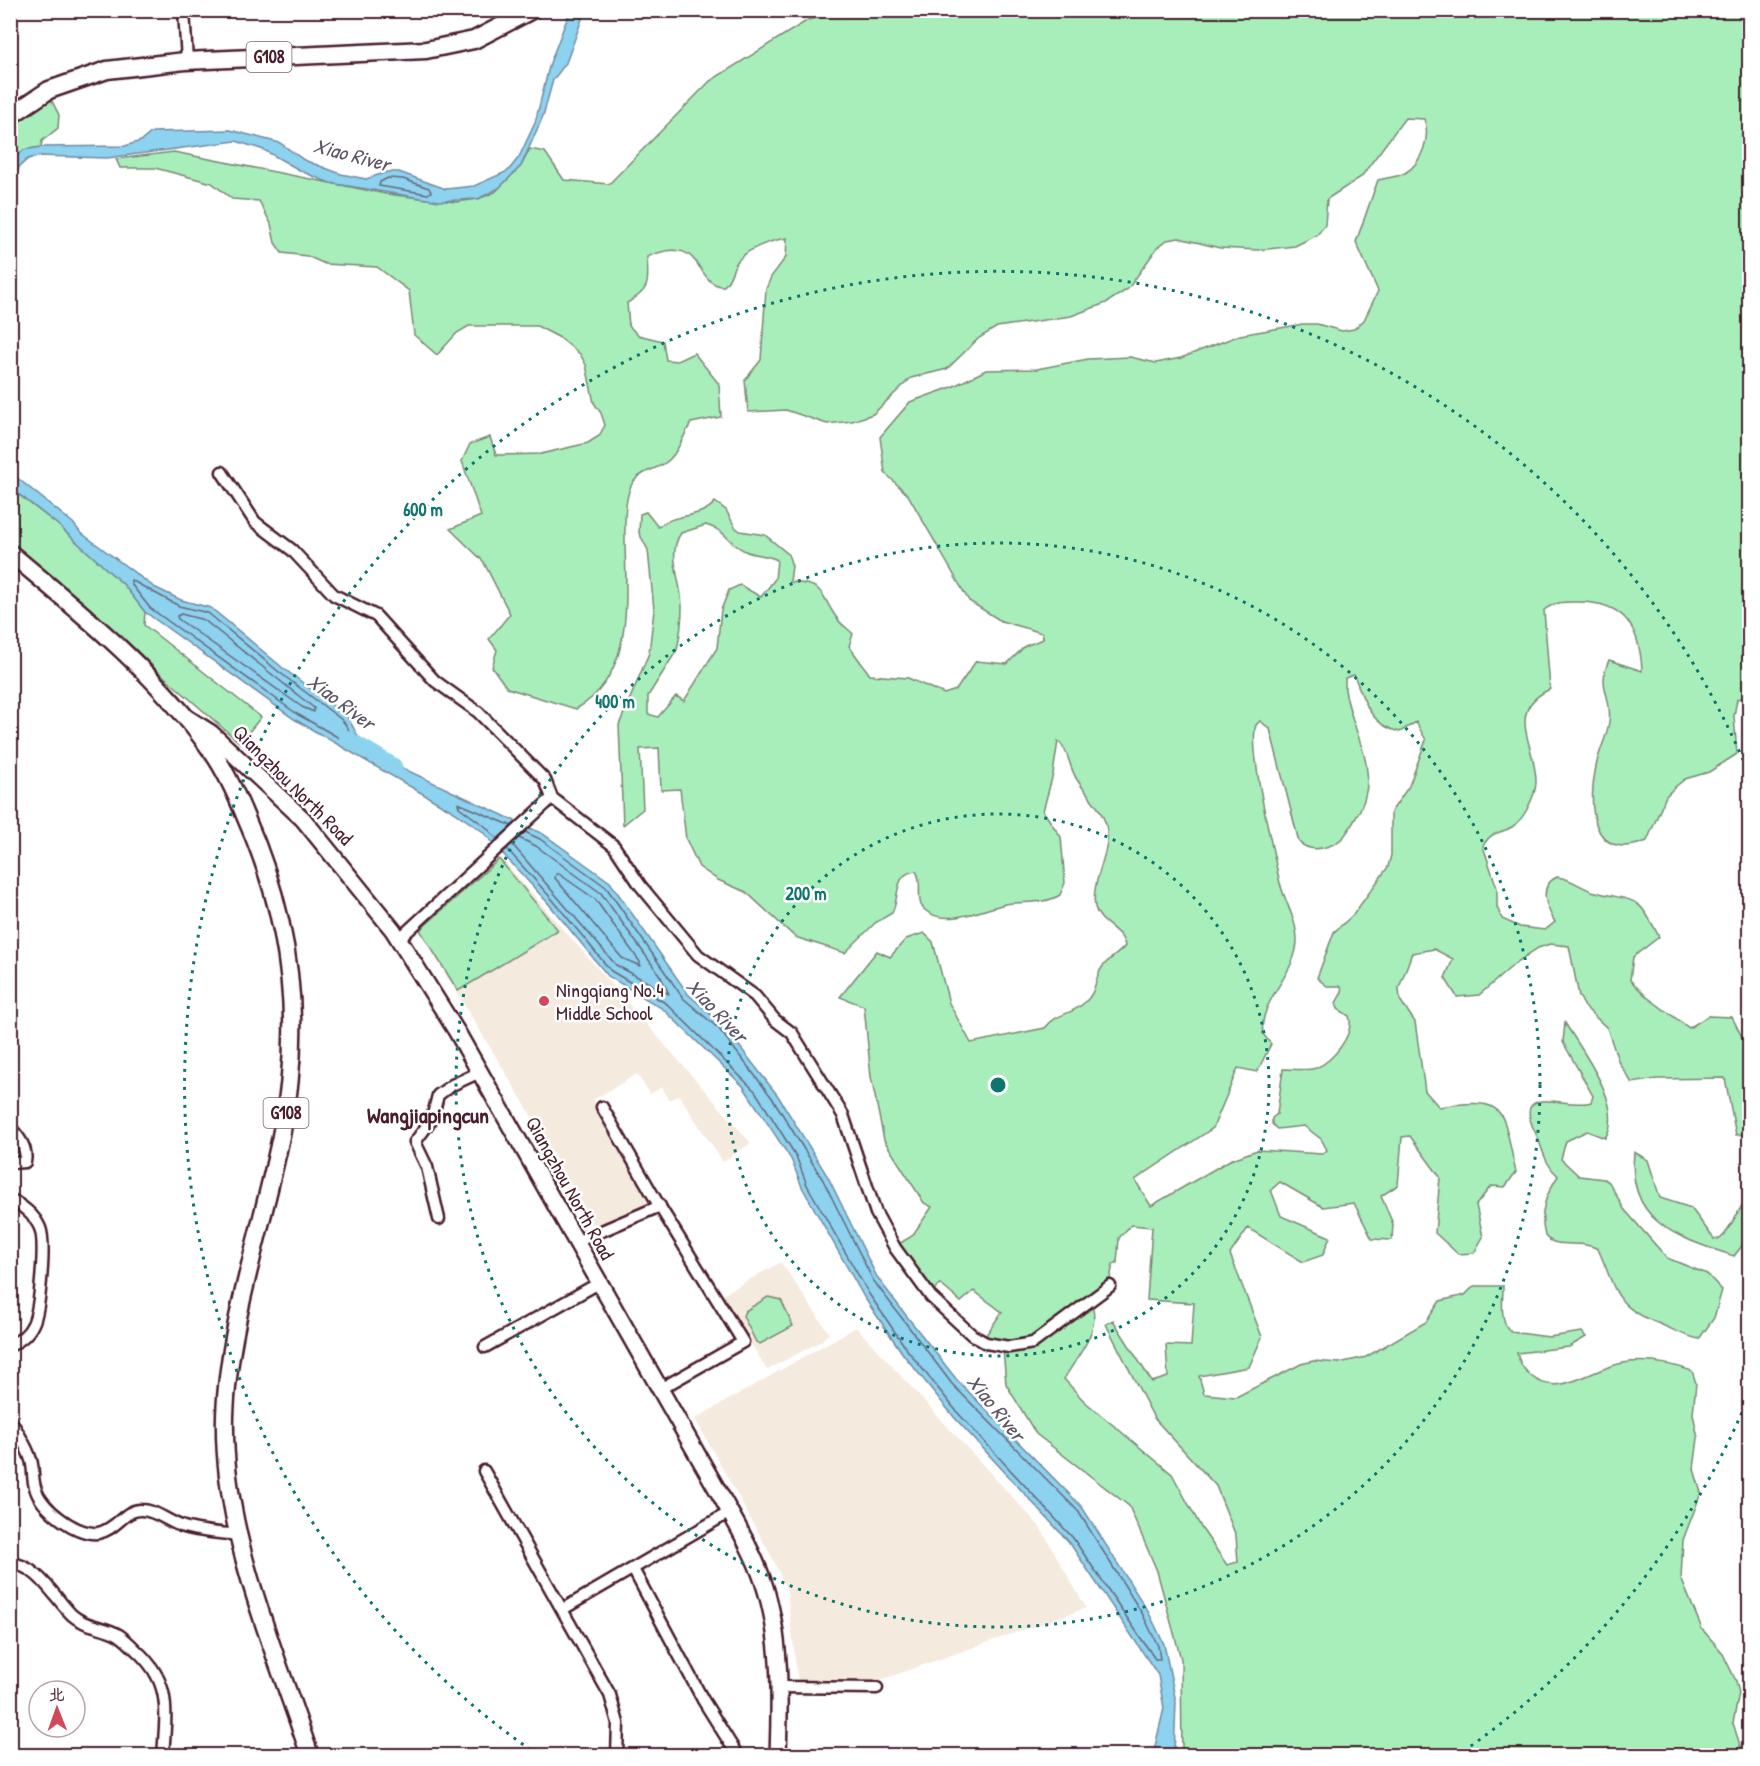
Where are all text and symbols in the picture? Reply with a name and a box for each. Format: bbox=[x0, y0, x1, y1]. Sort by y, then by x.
road number: G108 bbox=[246, 42, 292, 72]
water label: Xiao River bbox=[311, 130, 396, 179]
text: 600 m bbox=[403, 497, 443, 522]
water label: Xiao River bbox=[301, 667, 383, 738]
text: 400 m bbox=[595, 689, 635, 714]
street label: Qiangzhou North Road bbox=[227, 719, 360, 851]
text: 200 m bbox=[786, 881, 826, 906]
water label: Xiao River bbox=[680, 972, 757, 1051]
place label: Ningqiang No.4 Middle School bbox=[556, 976, 664, 1026]
marker: Ningqiang No.4 Middle School bbox=[537, 994, 551, 1008]
centre of rings bbox=[988, 1075, 1008, 1095]
road number: G108 bbox=[264, 1098, 308, 1128]
district label: Wangjiapingcun bbox=[367, 1100, 489, 1131]
street label: Qiangzhou North Road bbox=[520, 1111, 621, 1264]
water label: Xiao River bbox=[961, 1368, 1034, 1449]
north arrow bbox=[27, 1679, 87, 1739]
text: 北 bbox=[49, 1683, 65, 1705]

